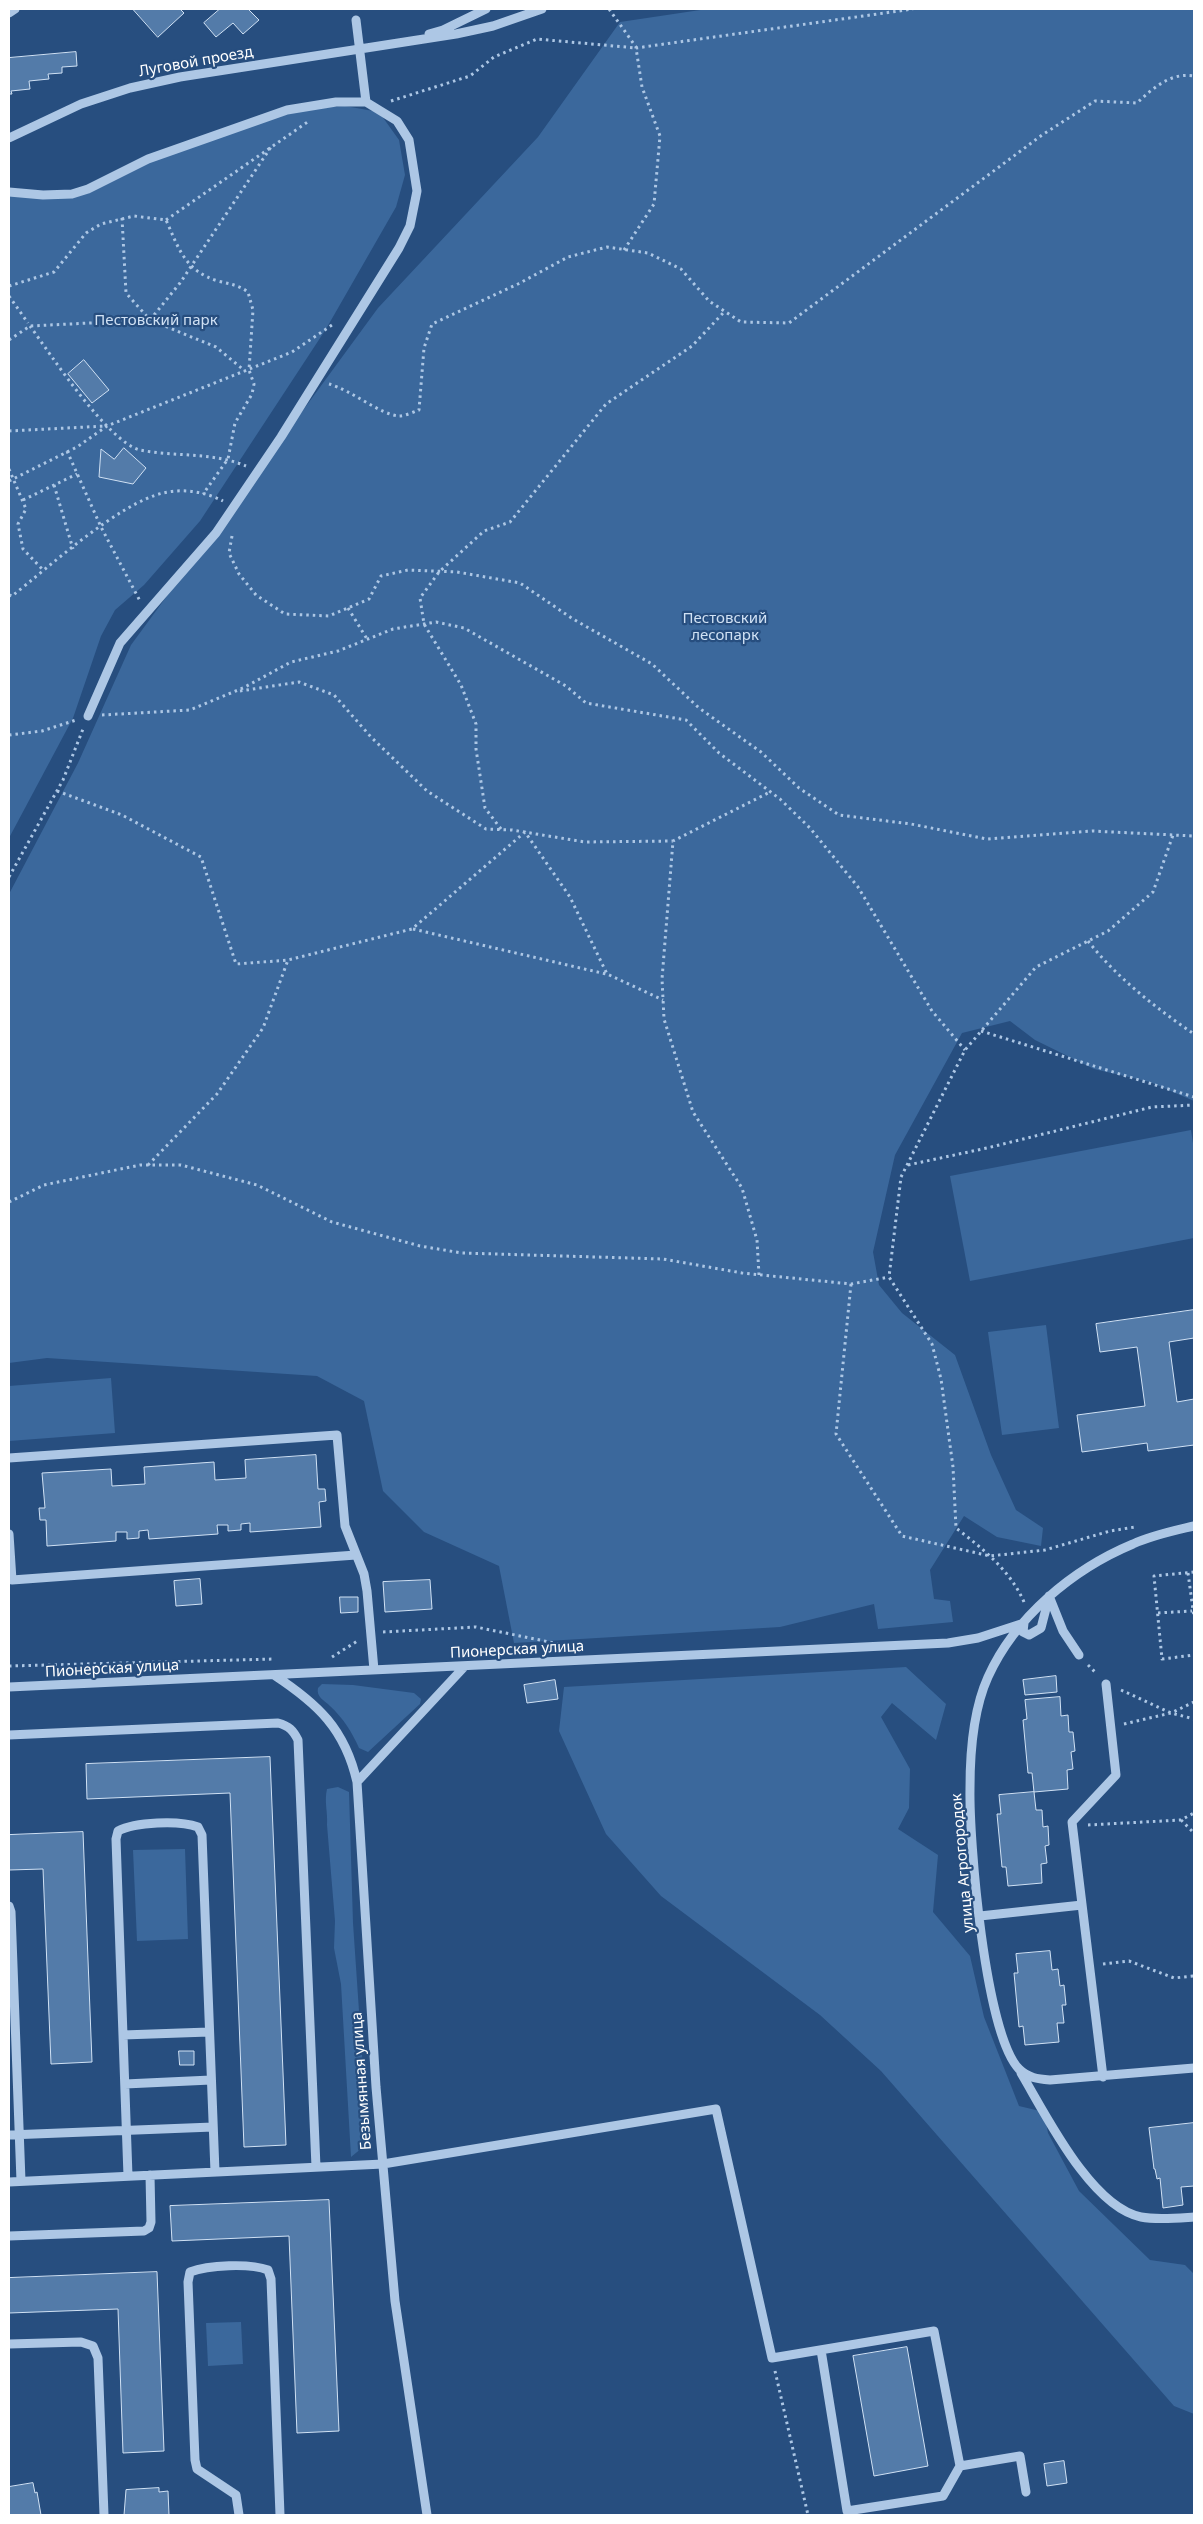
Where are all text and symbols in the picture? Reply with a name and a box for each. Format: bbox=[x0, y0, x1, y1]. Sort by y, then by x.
street label: Луговой проезд bbox=[137, 43, 255, 81]
park label: Пестовский парк bbox=[94, 312, 218, 330]
park label: Пестовский лесопарк bbox=[683, 610, 767, 645]
street label: Пионерская улица bbox=[449, 1637, 585, 1663]
street label: Пионерская улица bbox=[44, 1656, 180, 1682]
street label: улица Агрогородок bbox=[948, 1793, 978, 1933]
street label: Безымянная улица bbox=[348, 2011, 376, 2151]

